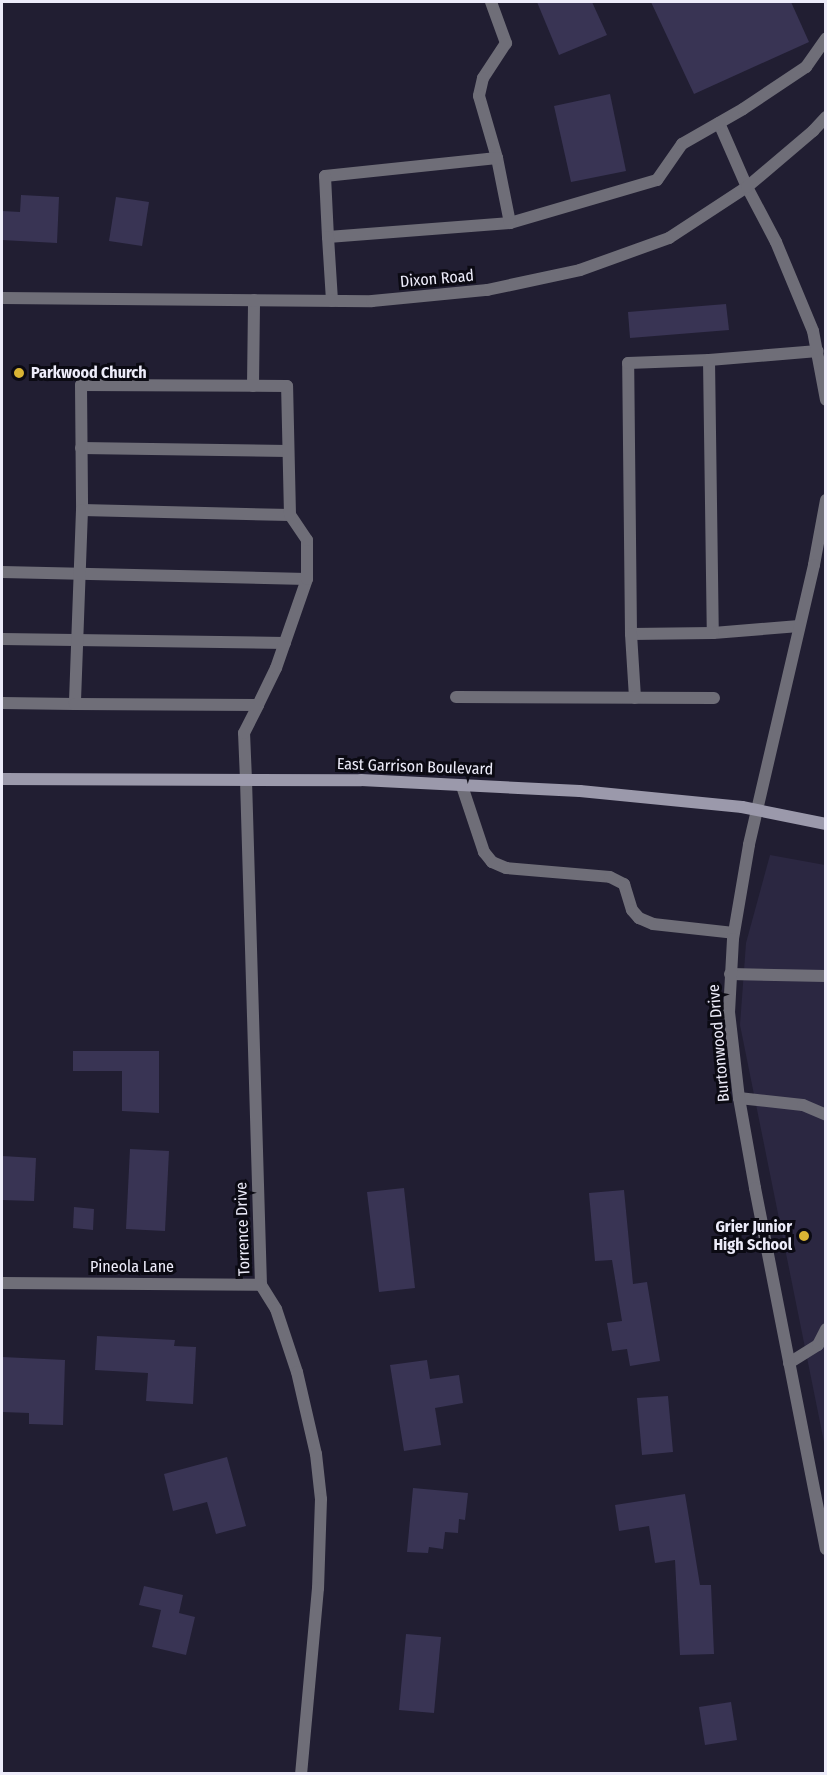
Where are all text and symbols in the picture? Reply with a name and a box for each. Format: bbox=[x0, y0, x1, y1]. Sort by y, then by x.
street label: Dixon Road bbox=[399, 266, 475, 292]
place label: Parkwood Church bbox=[31, 363, 147, 383]
marker: Parkwood Church bbox=[12, 366, 26, 380]
street label: East Garrison Boulevard bbox=[336, 755, 494, 779]
street label: Burtonwood Drive bbox=[704, 983, 734, 1103]
street label: Torrence Drive bbox=[232, 1182, 254, 1276]
place label: Grier Junior High School bbox=[713, 1217, 792, 1255]
marker: Grier Junior High School bbox=[797, 1229, 811, 1243]
street label: Pineola Lane bbox=[90, 1257, 174, 1277]

